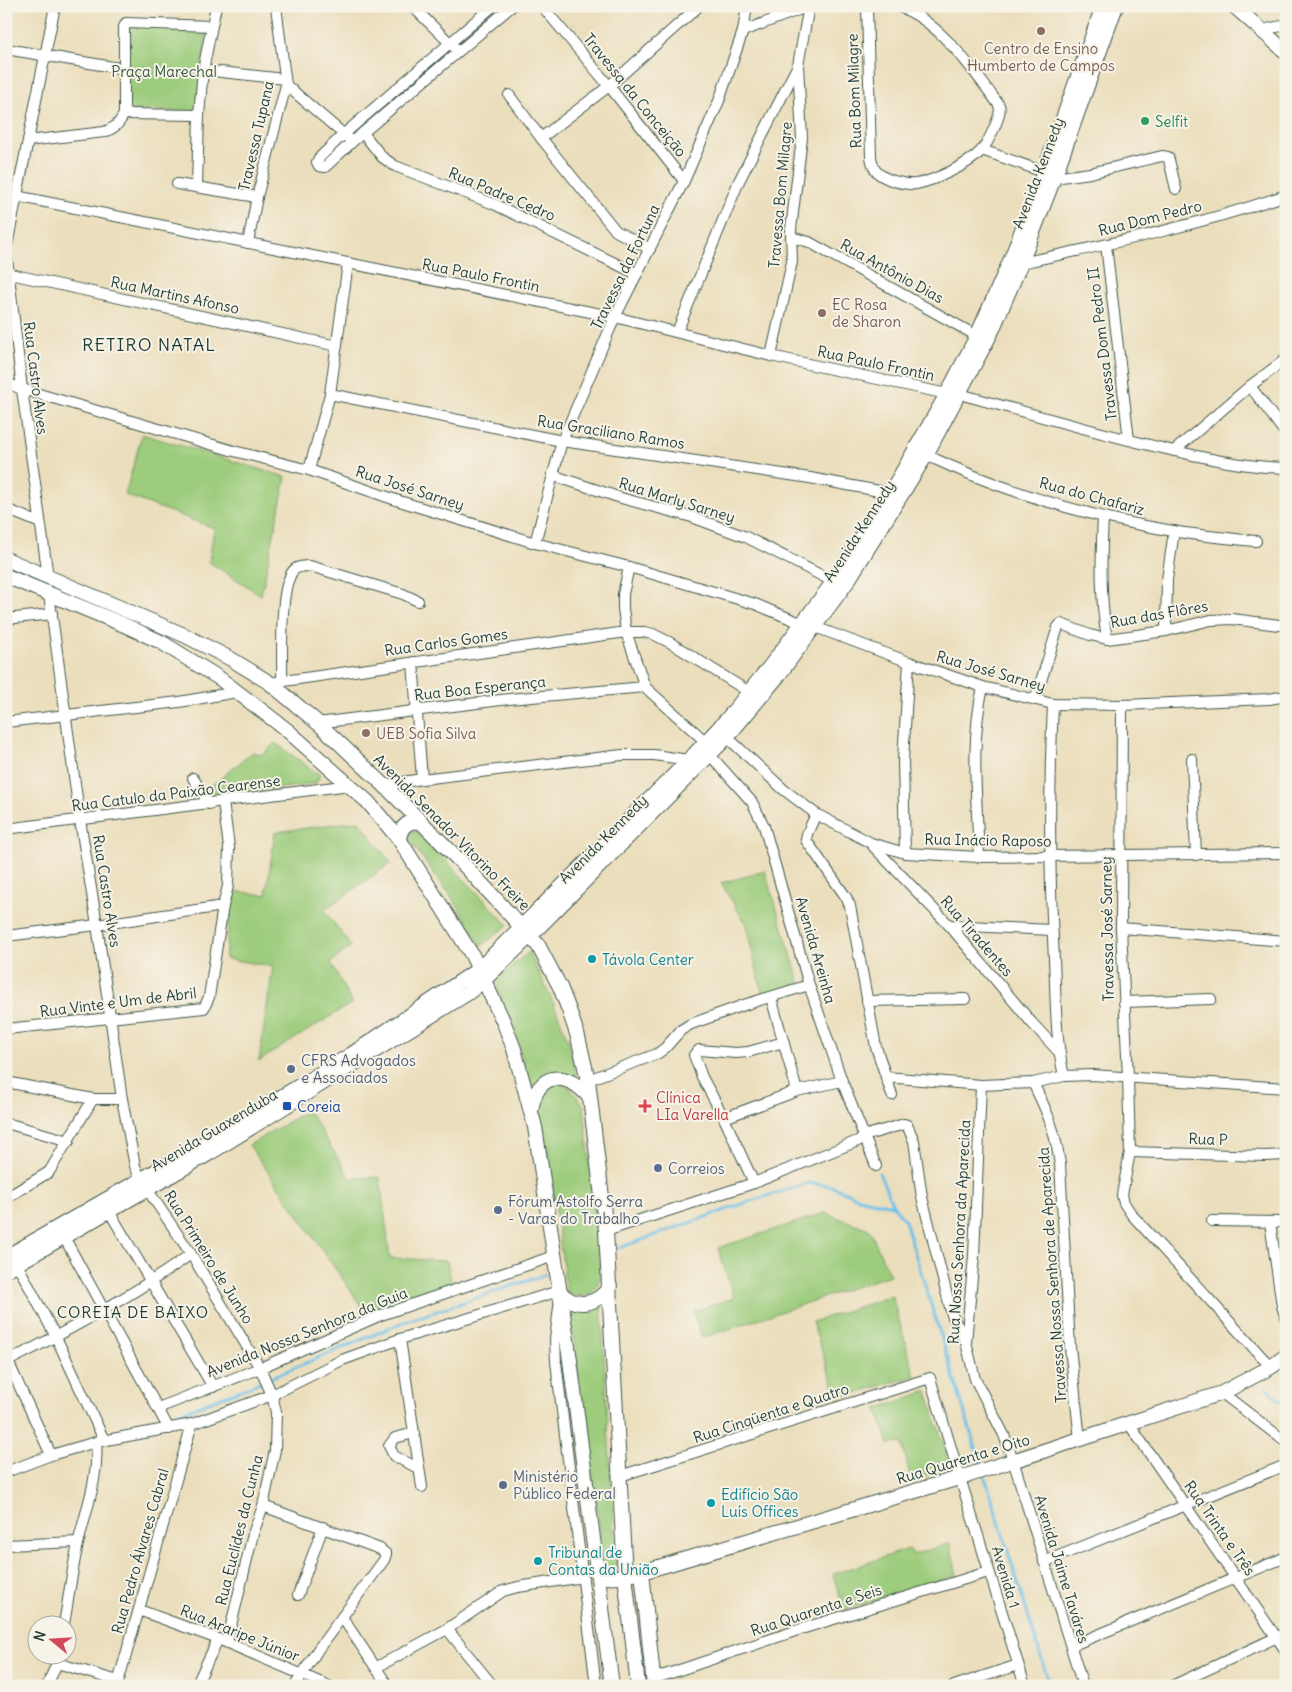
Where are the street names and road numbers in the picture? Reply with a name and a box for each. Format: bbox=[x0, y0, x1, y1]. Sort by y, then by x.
street label: Travessa da Conceição bbox=[579, 29, 691, 161]
street label: Rua Bom Milagre bbox=[843, 33, 865, 149]
street label: Travessa Tupana bbox=[234, 79, 278, 193]
street label: Avenida Kennedy bbox=[1008, 115, 1068, 231]
street label: Travessa Bom Milagre bbox=[764, 121, 796, 269]
street label: Rua Padre Cedro bbox=[446, 163, 558, 225]
street label: Rua Dom Pedro bbox=[1096, 196, 1204, 240]
street label: Travessa da Fortuna bbox=[586, 201, 664, 333]
street label: Rua Antônio Dias bbox=[837, 235, 947, 307]
street label: Rua Paulo Frontin bbox=[421, 254, 542, 296]
street label: Travessa Dom Pedro II bbox=[1083, 266, 1121, 422]
street label: Rua Martins Afonso bbox=[109, 272, 241, 318]
street label: Rua Castro Alves bbox=[20, 320, 52, 436]
street label: Rua Paulo Frontin bbox=[816, 341, 937, 385]
street label: Rua Graciliano Ramos bbox=[536, 411, 686, 453]
street label: Rua José Sarney bbox=[353, 461, 467, 515]
street label: Rua Marly Sarney bbox=[616, 473, 738, 527]
street label: Rua do Chafariz bbox=[1037, 473, 1147, 519]
street label: Avenida Kennedy bbox=[819, 476, 899, 586]
street label: Rua das Flôres bbox=[1109, 596, 1210, 632]
street label: Rua Carlos Gomes bbox=[383, 624, 509, 660]
street label: Rua José Sarney bbox=[934, 646, 1048, 696]
street label: Rua Boa Esperança bbox=[413, 672, 547, 704]
street label: Avenida Senador Vitorino Freire bbox=[370, 750, 534, 914]
street label: Rua Catulo da Paixão Cearense bbox=[70, 771, 282, 815]
street label: Avenida Kennedy bbox=[555, 791, 651, 887]
street label: Rua Inácio Raposo bbox=[924, 829, 1052, 851]
street label: Rua Castro Alves bbox=[89, 833, 125, 949]
street label: Travessa José Sarney bbox=[1096, 856, 1118, 1002]
street label: Rua Tiradentes bbox=[937, 892, 1017, 981]
street label: Avenida Areinha bbox=[792, 894, 840, 1006]
street label: Rua Vinte e Um de Abril bbox=[39, 983, 197, 1021]
street label: Avenida Guaxenduba bbox=[147, 1085, 281, 1175]
street label: Rua Nossa Senhora da Aparecida bbox=[944, 1119, 974, 1345]
street label: Rua P bbox=[1188, 1129, 1228, 1149]
street label: Travessa Nossa Senhora de Aparecida bbox=[1034, 1146, 1070, 1404]
street label: Rua Primeiro de Junho bbox=[160, 1187, 258, 1327]
street label: Avenida Nossa Senhora da Guia bbox=[204, 1283, 411, 1381]
street label: Rua Cinqüenta e Quatro bbox=[691, 1379, 851, 1447]
street label: Rua Quarenta e Oito bbox=[894, 1430, 1032, 1488]
street label: Rua Euclídes da Cunha bbox=[211, 1452, 267, 1607]
street label: Rua Pedro Álvares Cabral bbox=[107, 1466, 173, 1636]
street label: Rua Trinta e Três bbox=[1180, 1477, 1260, 1579]
street label: Avenida Jaime Taváres bbox=[1030, 1493, 1094, 1646]
street label: Avenida 1 bbox=[988, 1544, 1024, 1610]
street label: Rua Quarenta e Seis bbox=[748, 1580, 884, 1640]
street label: Rua Araripe Júnior bbox=[178, 1600, 302, 1666]

